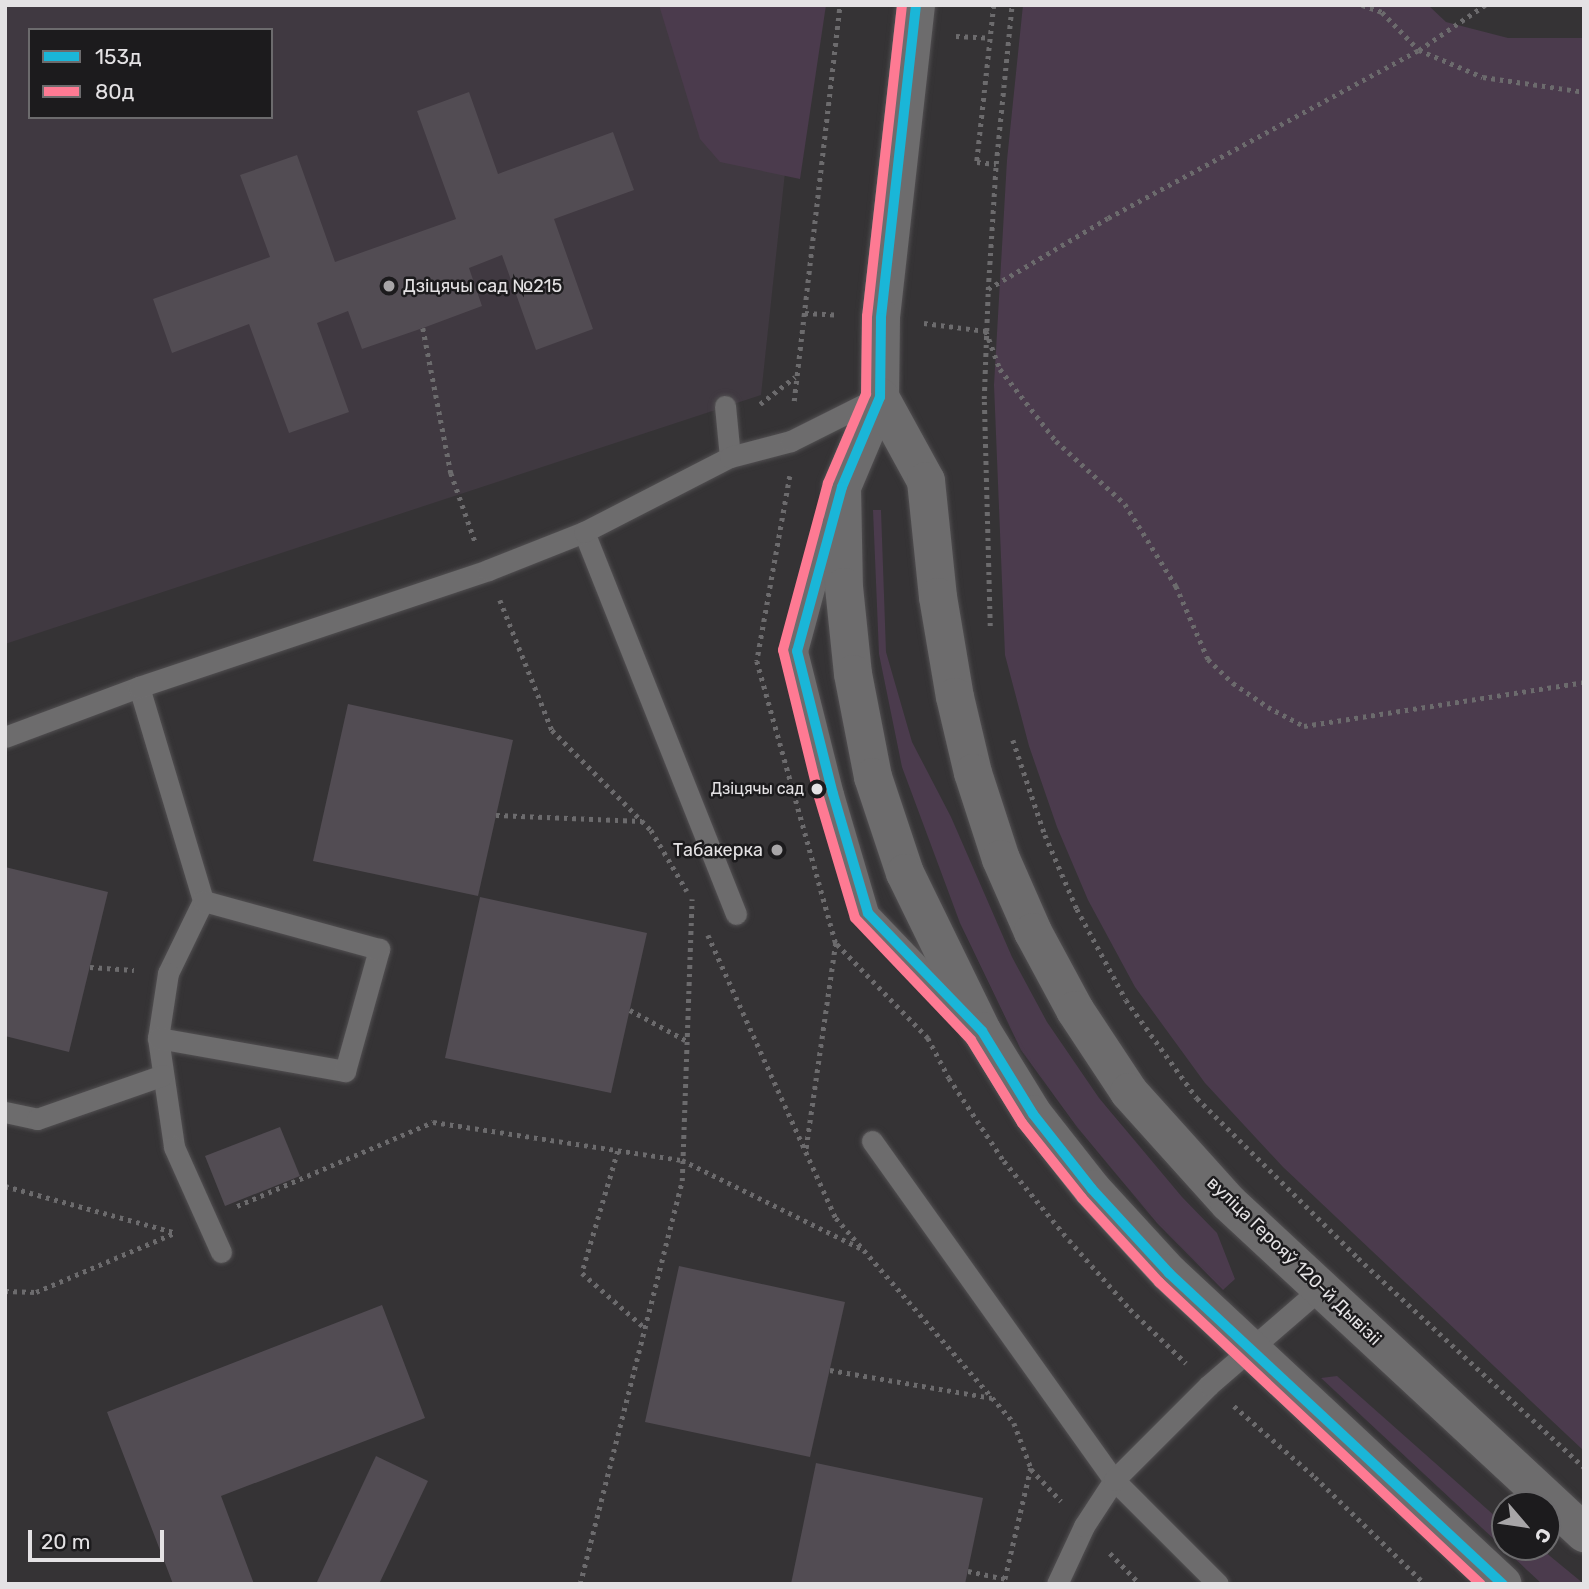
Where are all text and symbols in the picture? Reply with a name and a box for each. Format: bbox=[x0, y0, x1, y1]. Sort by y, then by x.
legend bbox=[28, 28, 273, 119]
text: 153д bbox=[95, 44, 142, 69]
text: 80д bbox=[95, 79, 134, 104]
place label: Дзіцячы сад №215 bbox=[403, 275, 562, 297]
marker: Дзіцячы сад №215 bbox=[381, 278, 397, 294]
place label: Дзіцячы сад bbox=[711, 779, 804, 799]
marker: Дзіцячы сад bbox=[810, 782, 824, 796]
place label: Табакерка bbox=[673, 839, 763, 861]
marker: Табакерка bbox=[769, 842, 785, 858]
street label: вуліца Герояў 120-й Дывізіі bbox=[1202, 1172, 1386, 1350]
north arrow bbox=[1491, 1491, 1561, 1561]
scale bar bbox=[32, 1516, 168, 1560]
text: С bbox=[1530, 1524, 1556, 1547]
text: 20 m bbox=[41, 1529, 90, 1554]

